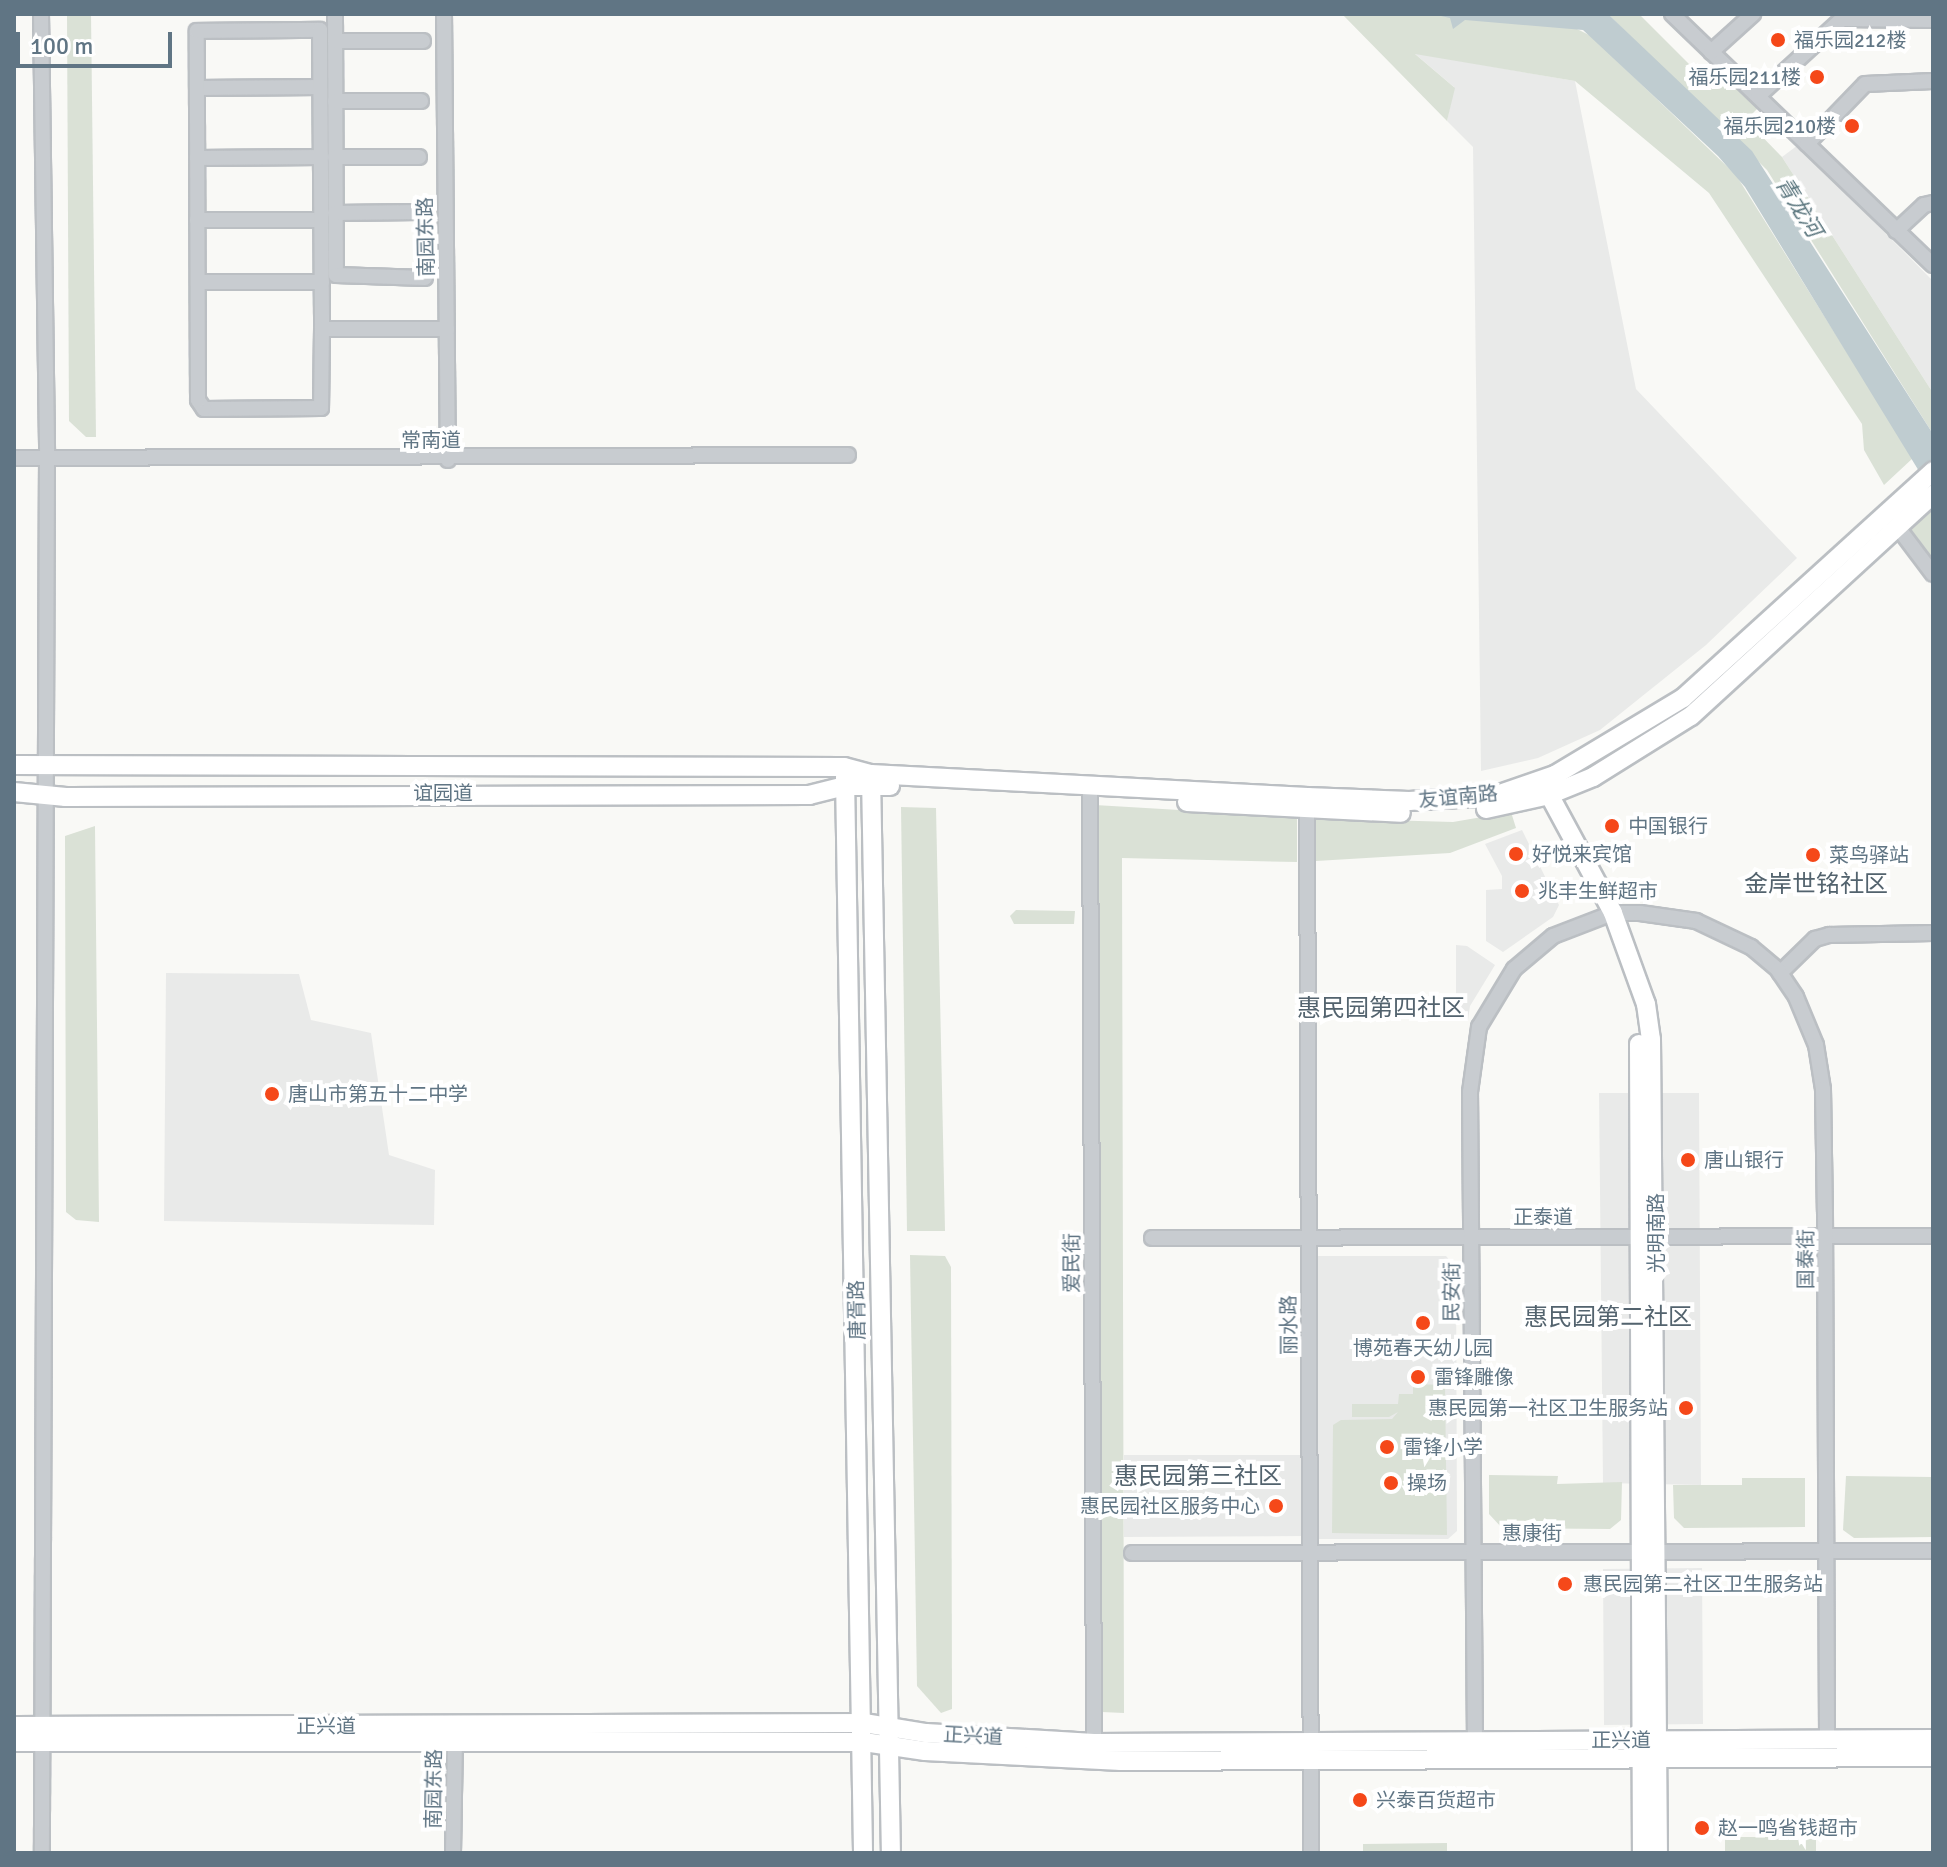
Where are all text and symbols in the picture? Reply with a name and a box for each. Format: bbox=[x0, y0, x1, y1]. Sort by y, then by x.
scale bar bbox=[20, 16, 176, 66]
place label: 福乐园212楼 bbox=[1794, 28, 1906, 52]
text: 100 m bbox=[30, 31, 93, 61]
marker: 福乐园212楼 bbox=[1769, 31, 1787, 49]
place label: 福乐园211楼 bbox=[1689, 65, 1801, 89]
marker: 福乐园211楼 bbox=[1808, 68, 1826, 86]
place label: 福乐园210楼 bbox=[1724, 114, 1836, 138]
marker: 福乐园210楼 bbox=[1843, 117, 1861, 135]
water label: 青龙河 bbox=[1770, 172, 1828, 242]
street label: 南园东路 bbox=[413, 197, 439, 277]
street label: 常南道 bbox=[401, 428, 461, 452]
street label: 谊园道 bbox=[413, 781, 473, 805]
street label: 友谊南路 bbox=[1417, 782, 1499, 812]
place label: 中国银行 bbox=[1628, 814, 1708, 838]
marker: 中国银行 bbox=[1603, 817, 1621, 835]
place label: 好悦来宾馆 bbox=[1532, 842, 1632, 866]
place label: 菜鸟驿站 bbox=[1829, 843, 1909, 867]
marker: 好悦来宾馆 bbox=[1507, 845, 1525, 863]
marker: 菜鸟驿站 bbox=[1804, 846, 1822, 864]
district label: 金岸世铭社区 bbox=[1744, 871, 1888, 899]
place label: 兆丰生鲜超市 bbox=[1538, 879, 1658, 903]
marker: 兆丰生鲜超市 bbox=[1513, 882, 1531, 900]
district label: 惠民园第四社区 bbox=[1297, 995, 1465, 1023]
place label: 唐山市第五十二中学 bbox=[288, 1082, 468, 1106]
marker: 唐山市第五十二中学 bbox=[263, 1085, 281, 1103]
place label: 唐山银行 bbox=[1704, 1148, 1784, 1172]
marker: 唐山银行 bbox=[1679, 1151, 1697, 1169]
street label: 光明南路 bbox=[1644, 1193, 1668, 1273]
street label: 正泰道 bbox=[1513, 1205, 1573, 1229]
street label: 国泰街 bbox=[1794, 1229, 1818, 1289]
street label: 爱民街 bbox=[1060, 1233, 1084, 1293]
street label: 民安街 bbox=[1440, 1262, 1464, 1322]
street label: 唐胥路 bbox=[844, 1280, 870, 1340]
street label: 丽水路 bbox=[1277, 1295, 1301, 1355]
district label: 惠民园第二社区 bbox=[1524, 1304, 1692, 1332]
marker: 博苑春天幼儿园 bbox=[1414, 1314, 1432, 1332]
place label: 博苑春天幼儿园 bbox=[1353, 1336, 1493, 1360]
place label: 雷锋雕像 bbox=[1434, 1365, 1514, 1389]
marker: 雷锋雕像 bbox=[1409, 1368, 1427, 1386]
place label: 惠民园第一社区卫生服务站 bbox=[1428, 1396, 1668, 1420]
marker: 惠民园第一社区卫生服务站 bbox=[1675, 1397, 1697, 1419]
place label: 雷锋小学 bbox=[1403, 1435, 1483, 1459]
marker: 雷锋小学 bbox=[1378, 1438, 1396, 1456]
district label: 惠民园第三社区 bbox=[1114, 1463, 1282, 1491]
place label: 操场 bbox=[1407, 1471, 1447, 1495]
marker: 操场 bbox=[1382, 1474, 1400, 1492]
place label: 惠民园社区服务中心 bbox=[1080, 1494, 1260, 1518]
marker: 惠民园社区服务中心 bbox=[1267, 1497, 1285, 1515]
street label: 惠康街 bbox=[1502, 1521, 1562, 1545]
place label: 惠民园第二社区卫生服务站 bbox=[1583, 1572, 1823, 1596]
marker: 惠民园第二社区卫生服务站 bbox=[1554, 1573, 1576, 1595]
street label: 正兴道 bbox=[296, 1714, 356, 1738]
street label: 正兴道 bbox=[942, 1722, 1004, 1750]
street label: 正兴道 bbox=[1591, 1728, 1651, 1752]
street label: 南园东路 bbox=[421, 1749, 447, 1829]
place label: 兴泰百货超市 bbox=[1376, 1788, 1496, 1812]
marker: 兴泰百货超市 bbox=[1351, 1791, 1369, 1809]
place label: 赵一鸣省钱超市 bbox=[1718, 1816, 1858, 1840]
marker: 赵一鸣省钱超市 bbox=[1693, 1819, 1711, 1837]

